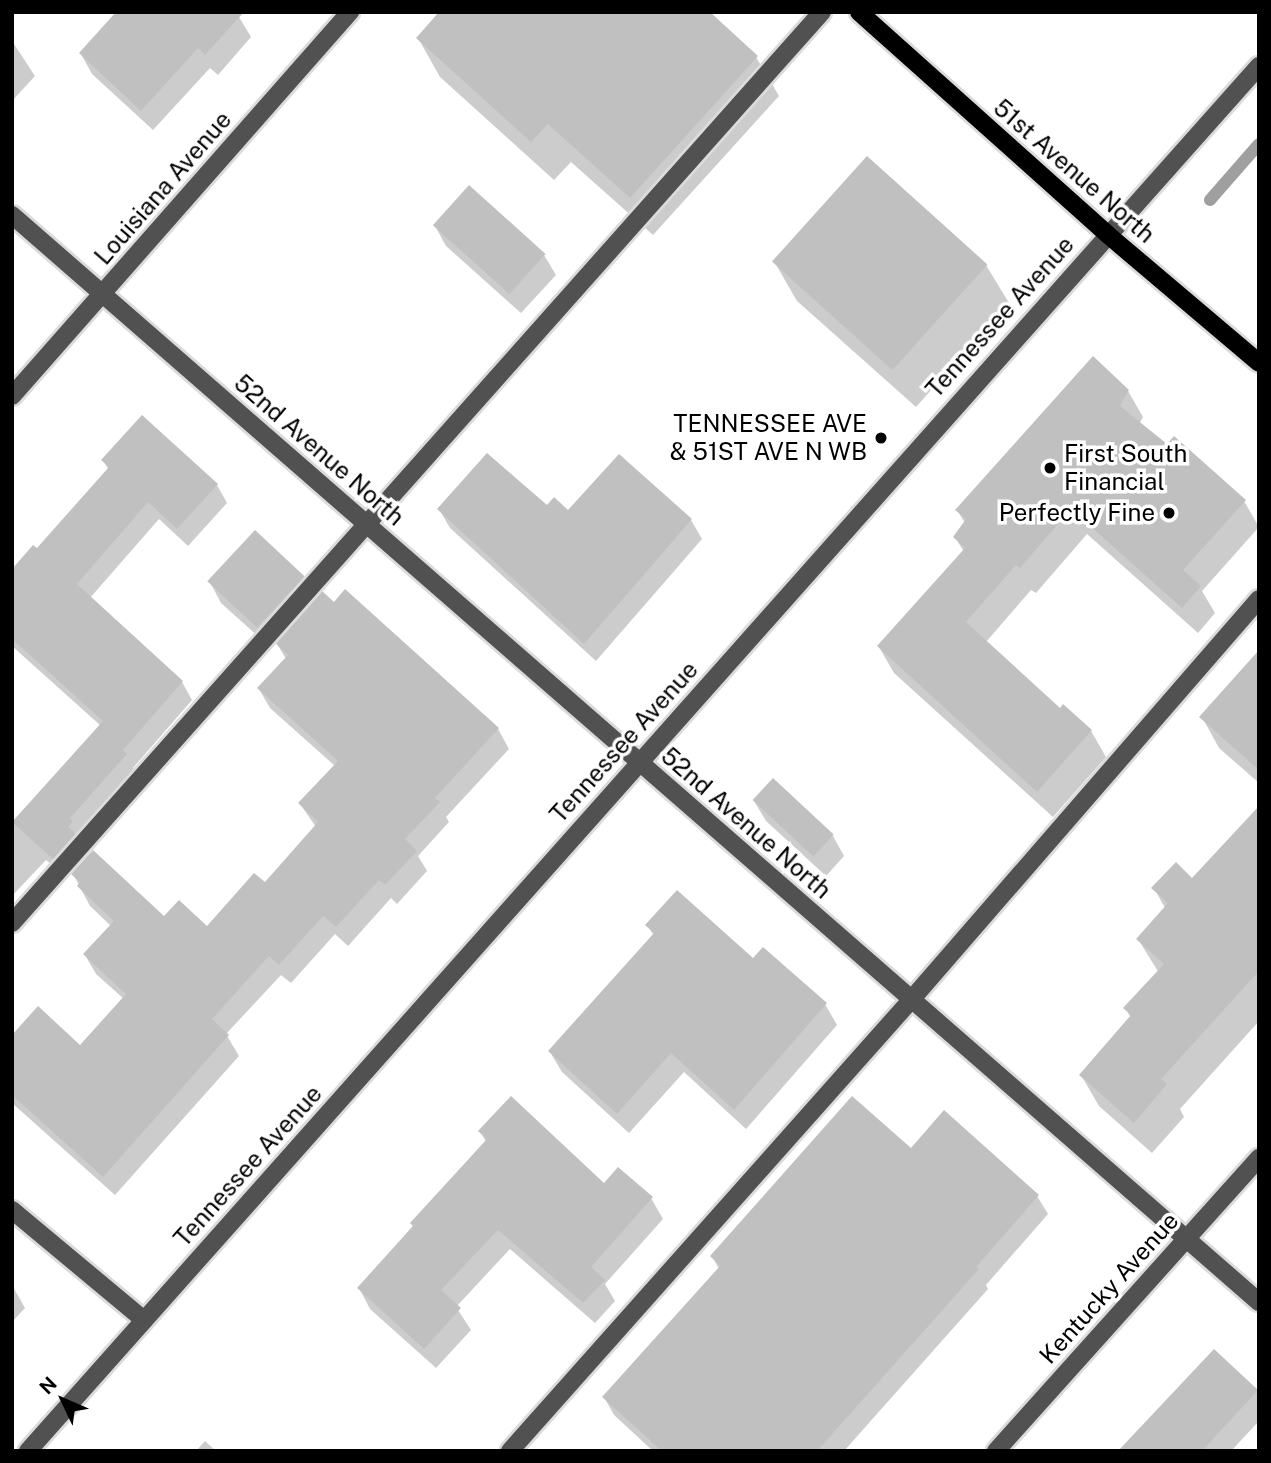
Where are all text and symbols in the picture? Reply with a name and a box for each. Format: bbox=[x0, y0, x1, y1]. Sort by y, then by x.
street label: 51st Avenue North bbox=[988, 93, 1160, 249]
street label: Louisiana Avenue bbox=[89, 105, 237, 271]
street label: Tennessee Avenue bbox=[920, 230, 1080, 404]
street label: 52nd Avenue North bbox=[228, 368, 410, 532]
place label: TENNESSEE AVE & 51ST AVE N WB bbox=[669, 410, 867, 466]
marker: TENNESSEE AVE & 51ST AVE N WB bbox=[873, 430, 889, 446]
place label: First South Financial bbox=[1064, 440, 1187, 496]
marker: First South Financial bbox=[1042, 460, 1058, 476]
place label: Perfectly Fine bbox=[999, 499, 1155, 527]
marker: Perfectly Fine bbox=[1161, 505, 1177, 521]
street label: Tennessee Avenue bbox=[544, 655, 704, 829]
street label: 52nd Avenue North bbox=[655, 741, 837, 905]
street label: Tennessee Avenue bbox=[168, 1079, 328, 1253]
street label: Kentucky Avenue bbox=[1034, 1206, 1184, 1370]
north arrow bbox=[28, 1365, 98, 1435]
text: N bbox=[35, 1372, 61, 1398]

